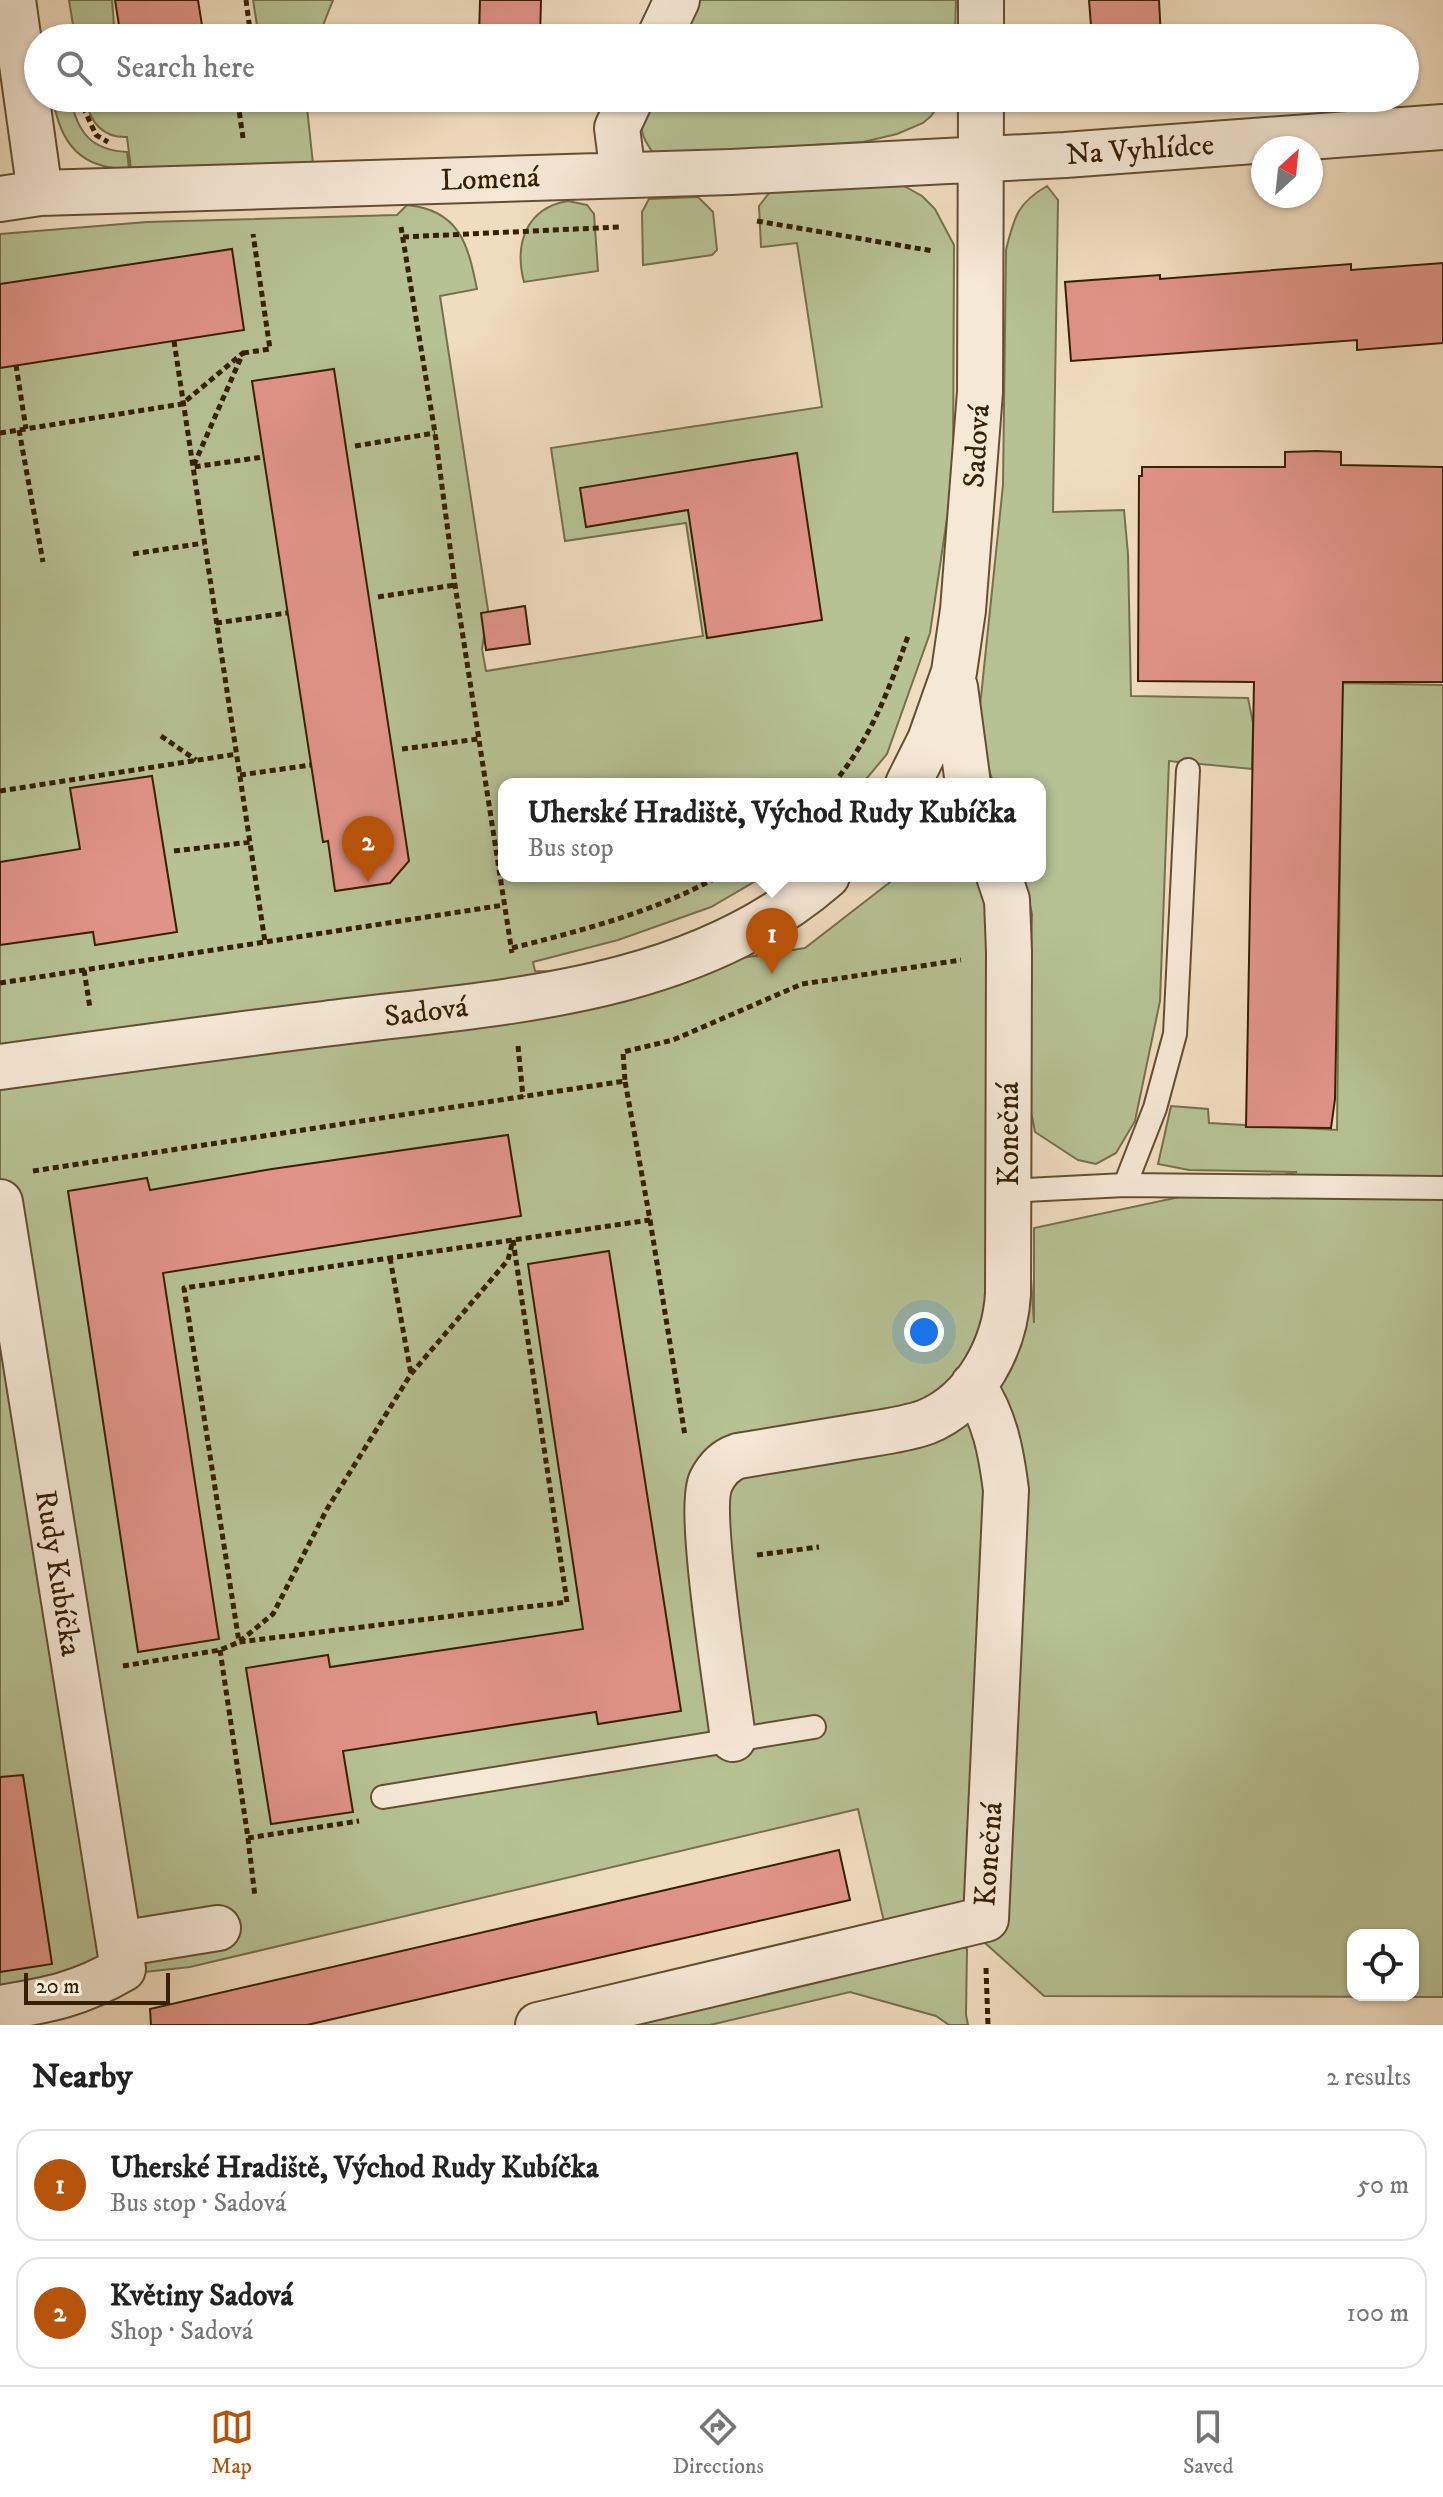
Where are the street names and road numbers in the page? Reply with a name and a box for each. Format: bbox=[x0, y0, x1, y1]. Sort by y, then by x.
street label: Na Vyhlídce bbox=[1065, 127, 1215, 174]
street label: Lomená bbox=[440, 159, 541, 200]
street label: Sadová bbox=[956, 403, 999, 489]
street label: Sadová bbox=[382, 989, 470, 1036]
street label: Konečná bbox=[991, 1081, 1028, 1186]
street label: Rudy Kubíčka bbox=[26, 1488, 89, 1659]
street label: Konečná bbox=[967, 1800, 1012, 1908]

